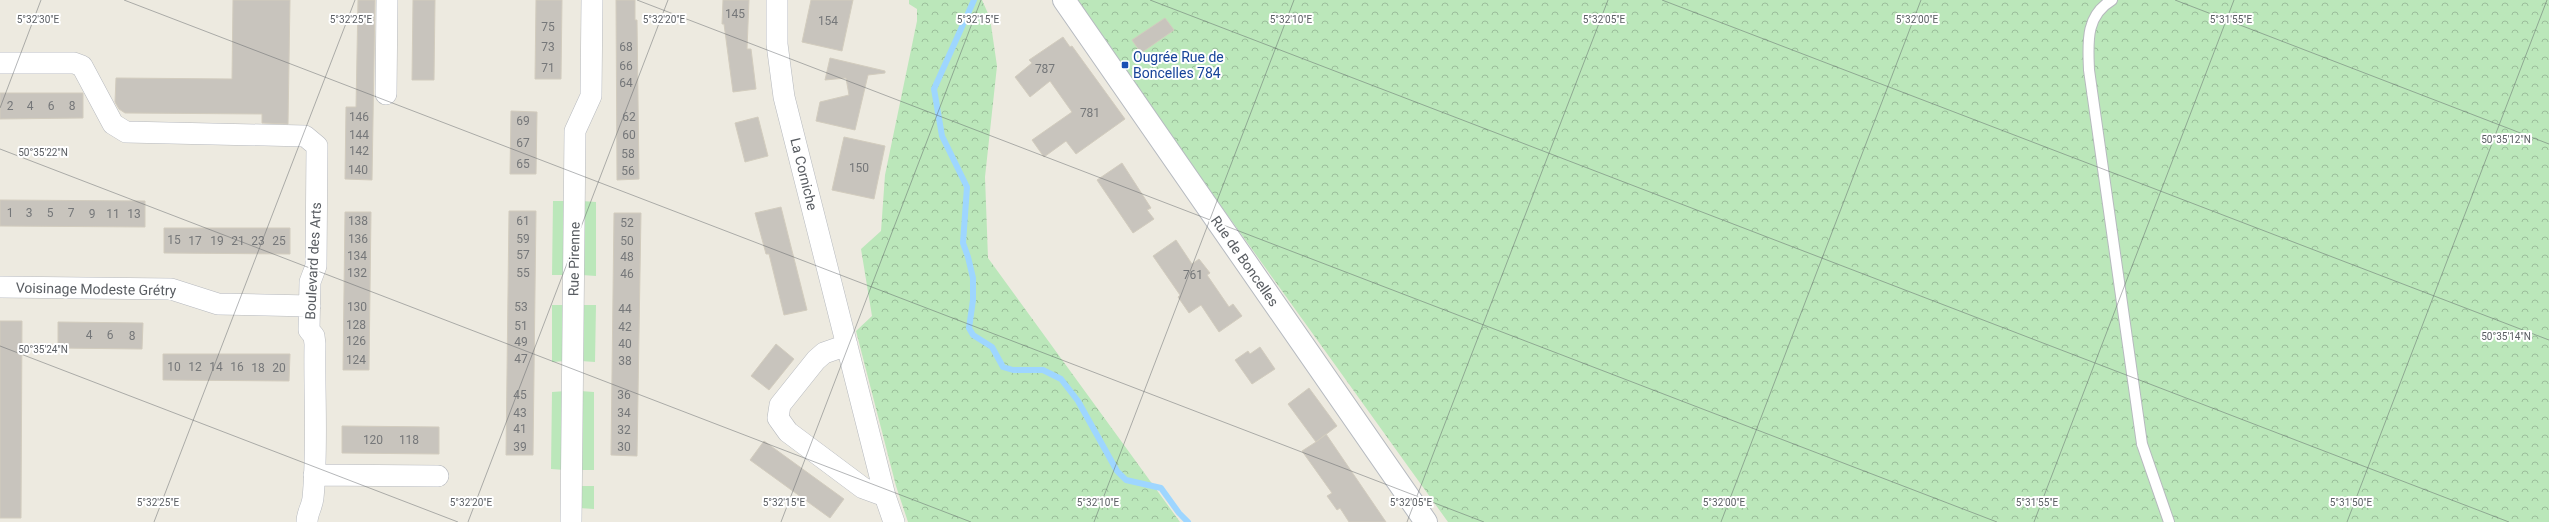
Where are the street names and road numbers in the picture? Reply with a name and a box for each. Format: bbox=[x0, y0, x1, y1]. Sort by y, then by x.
street label: La Corniche bbox=[787, 136, 821, 212]
street label: Boulevard des Arts bbox=[302, 202, 324, 320]
street label: Rue de Boncelles bbox=[1208, 213, 1282, 309]
street label: Rue Pirenne bbox=[565, 222, 583, 296]
street label: Voisinage Modeste Grétry bbox=[16, 280, 177, 298]

